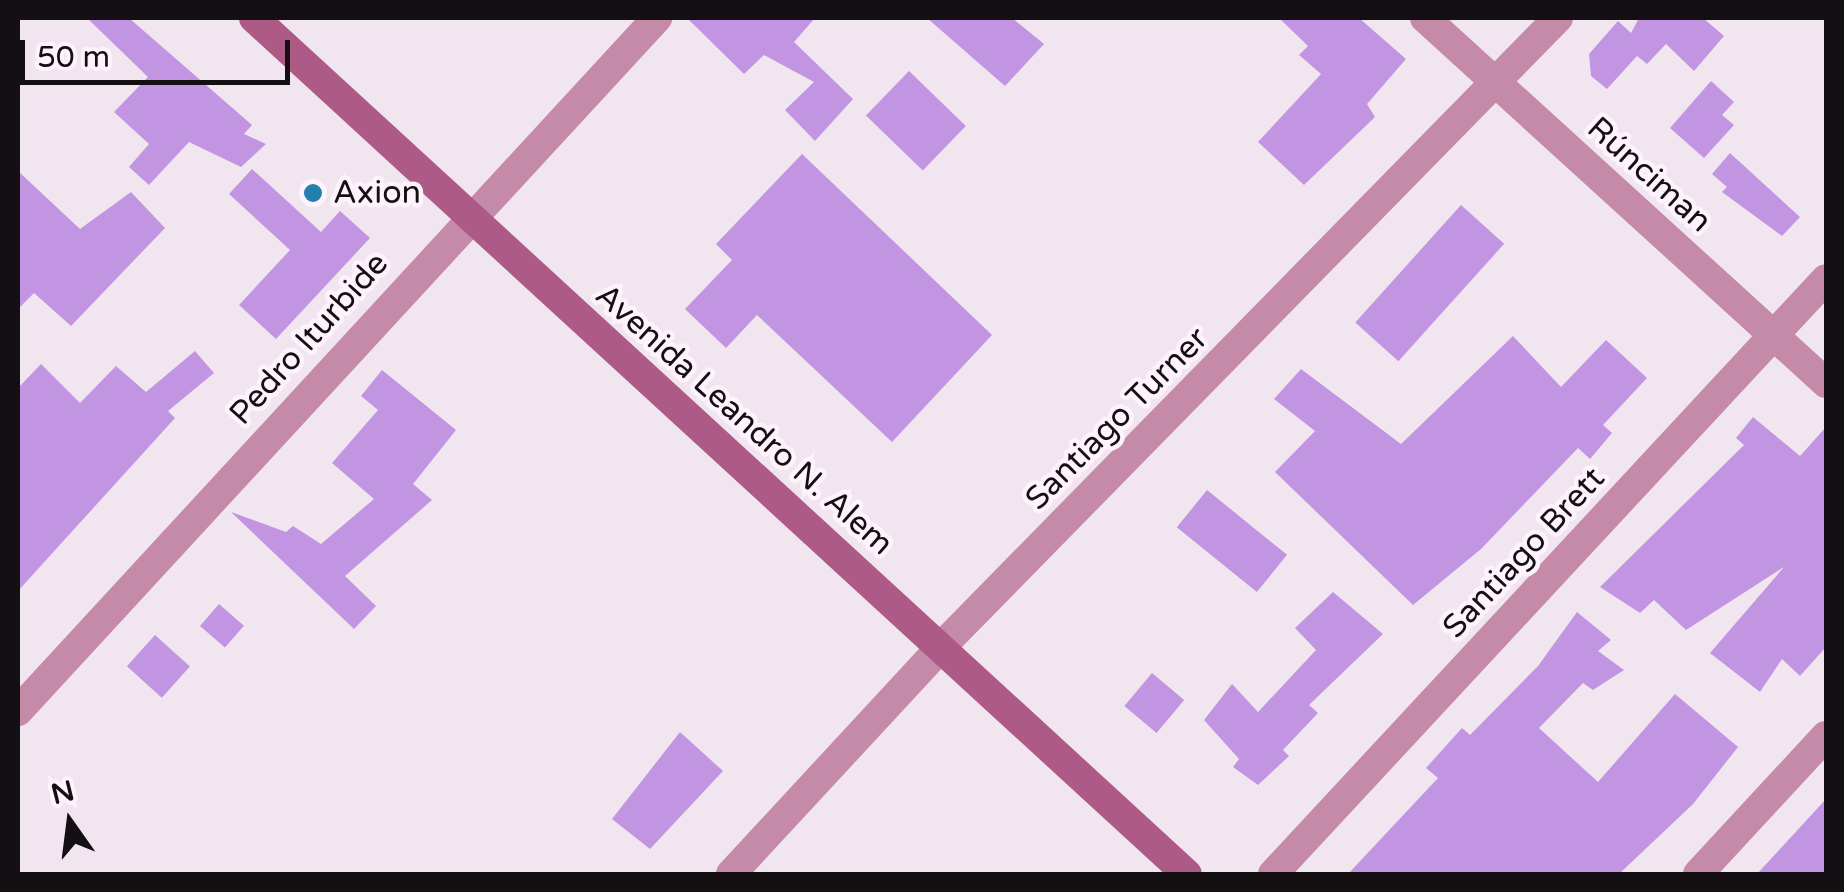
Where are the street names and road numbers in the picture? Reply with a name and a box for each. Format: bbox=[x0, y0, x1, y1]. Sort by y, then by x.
street label: Rúnciman bbox=[1579, 109, 1719, 241]
street label: Pedro Iturbide bbox=[222, 245, 396, 433]
street label: Avenida Leandro N. Alem bbox=[587, 276, 901, 564]
street label: Santiago Turner bbox=[1018, 320, 1216, 518]
street label: Santiago Brett bbox=[1435, 460, 1613, 646]

